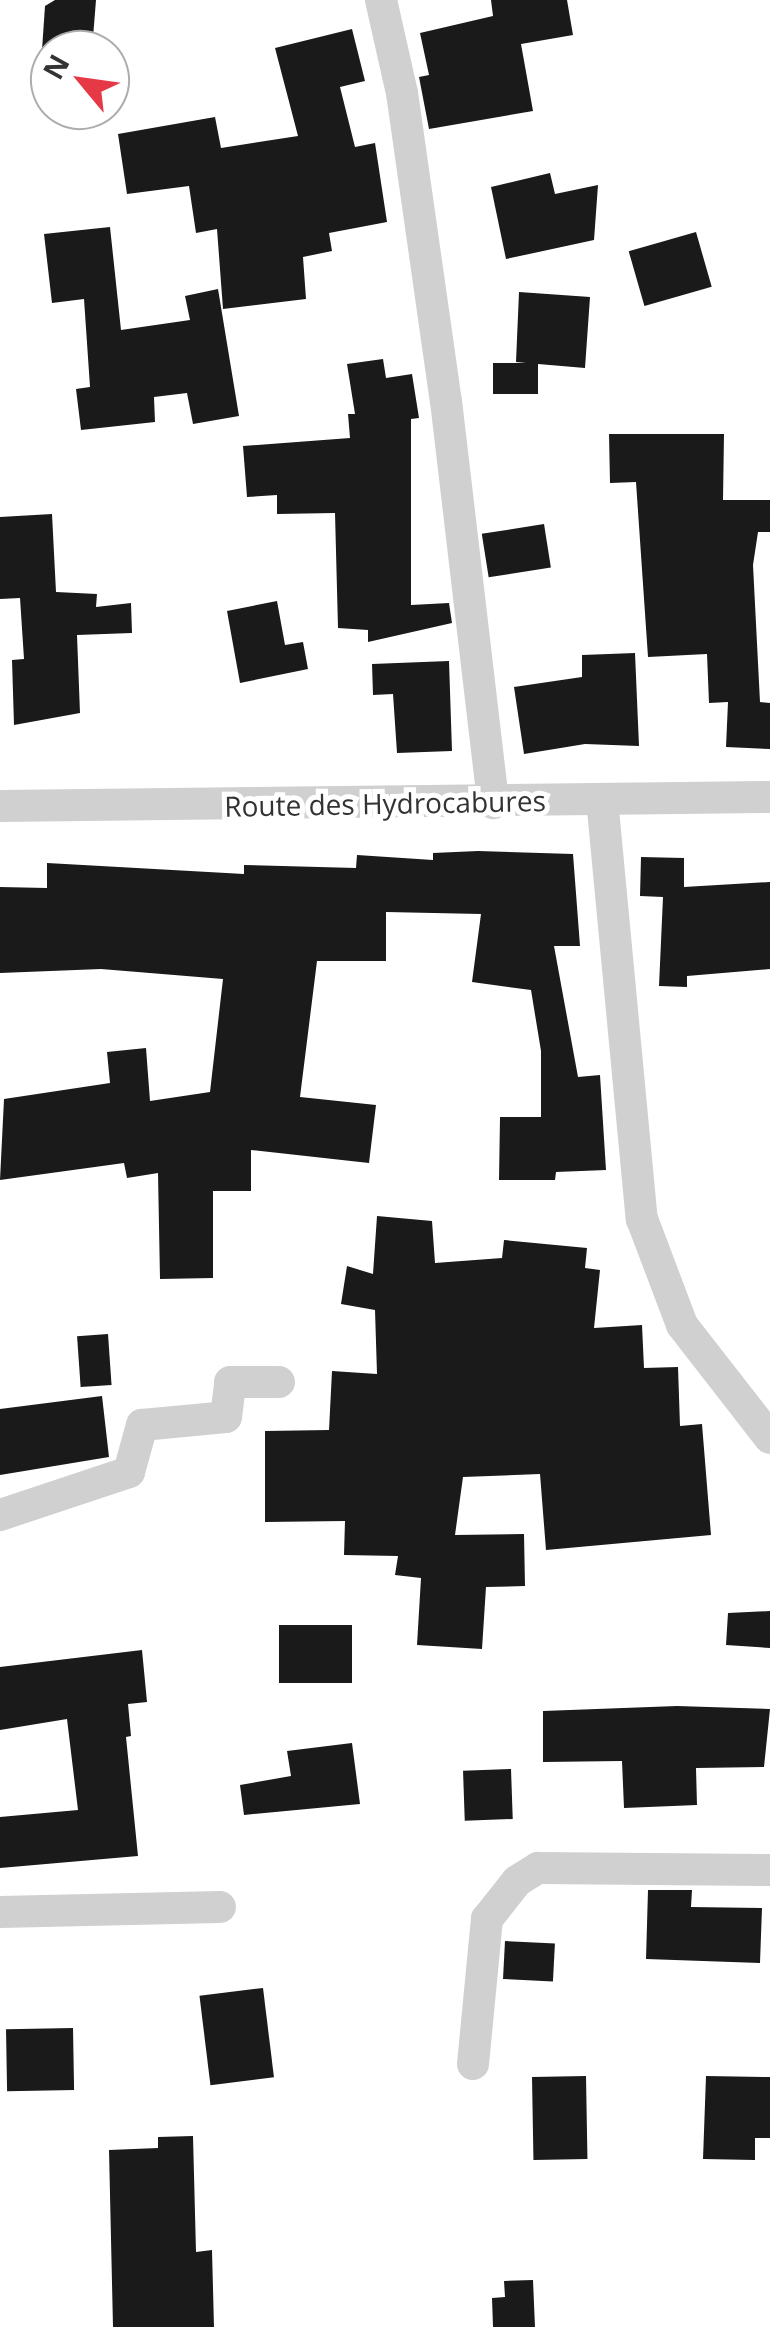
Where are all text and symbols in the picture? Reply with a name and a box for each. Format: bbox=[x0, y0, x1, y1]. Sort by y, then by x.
north arrow bbox=[30, 30, 130, 130]
text: N bbox=[33, 47, 78, 86]
street label: Route des Hydrocabures bbox=[224, 783, 546, 823]

